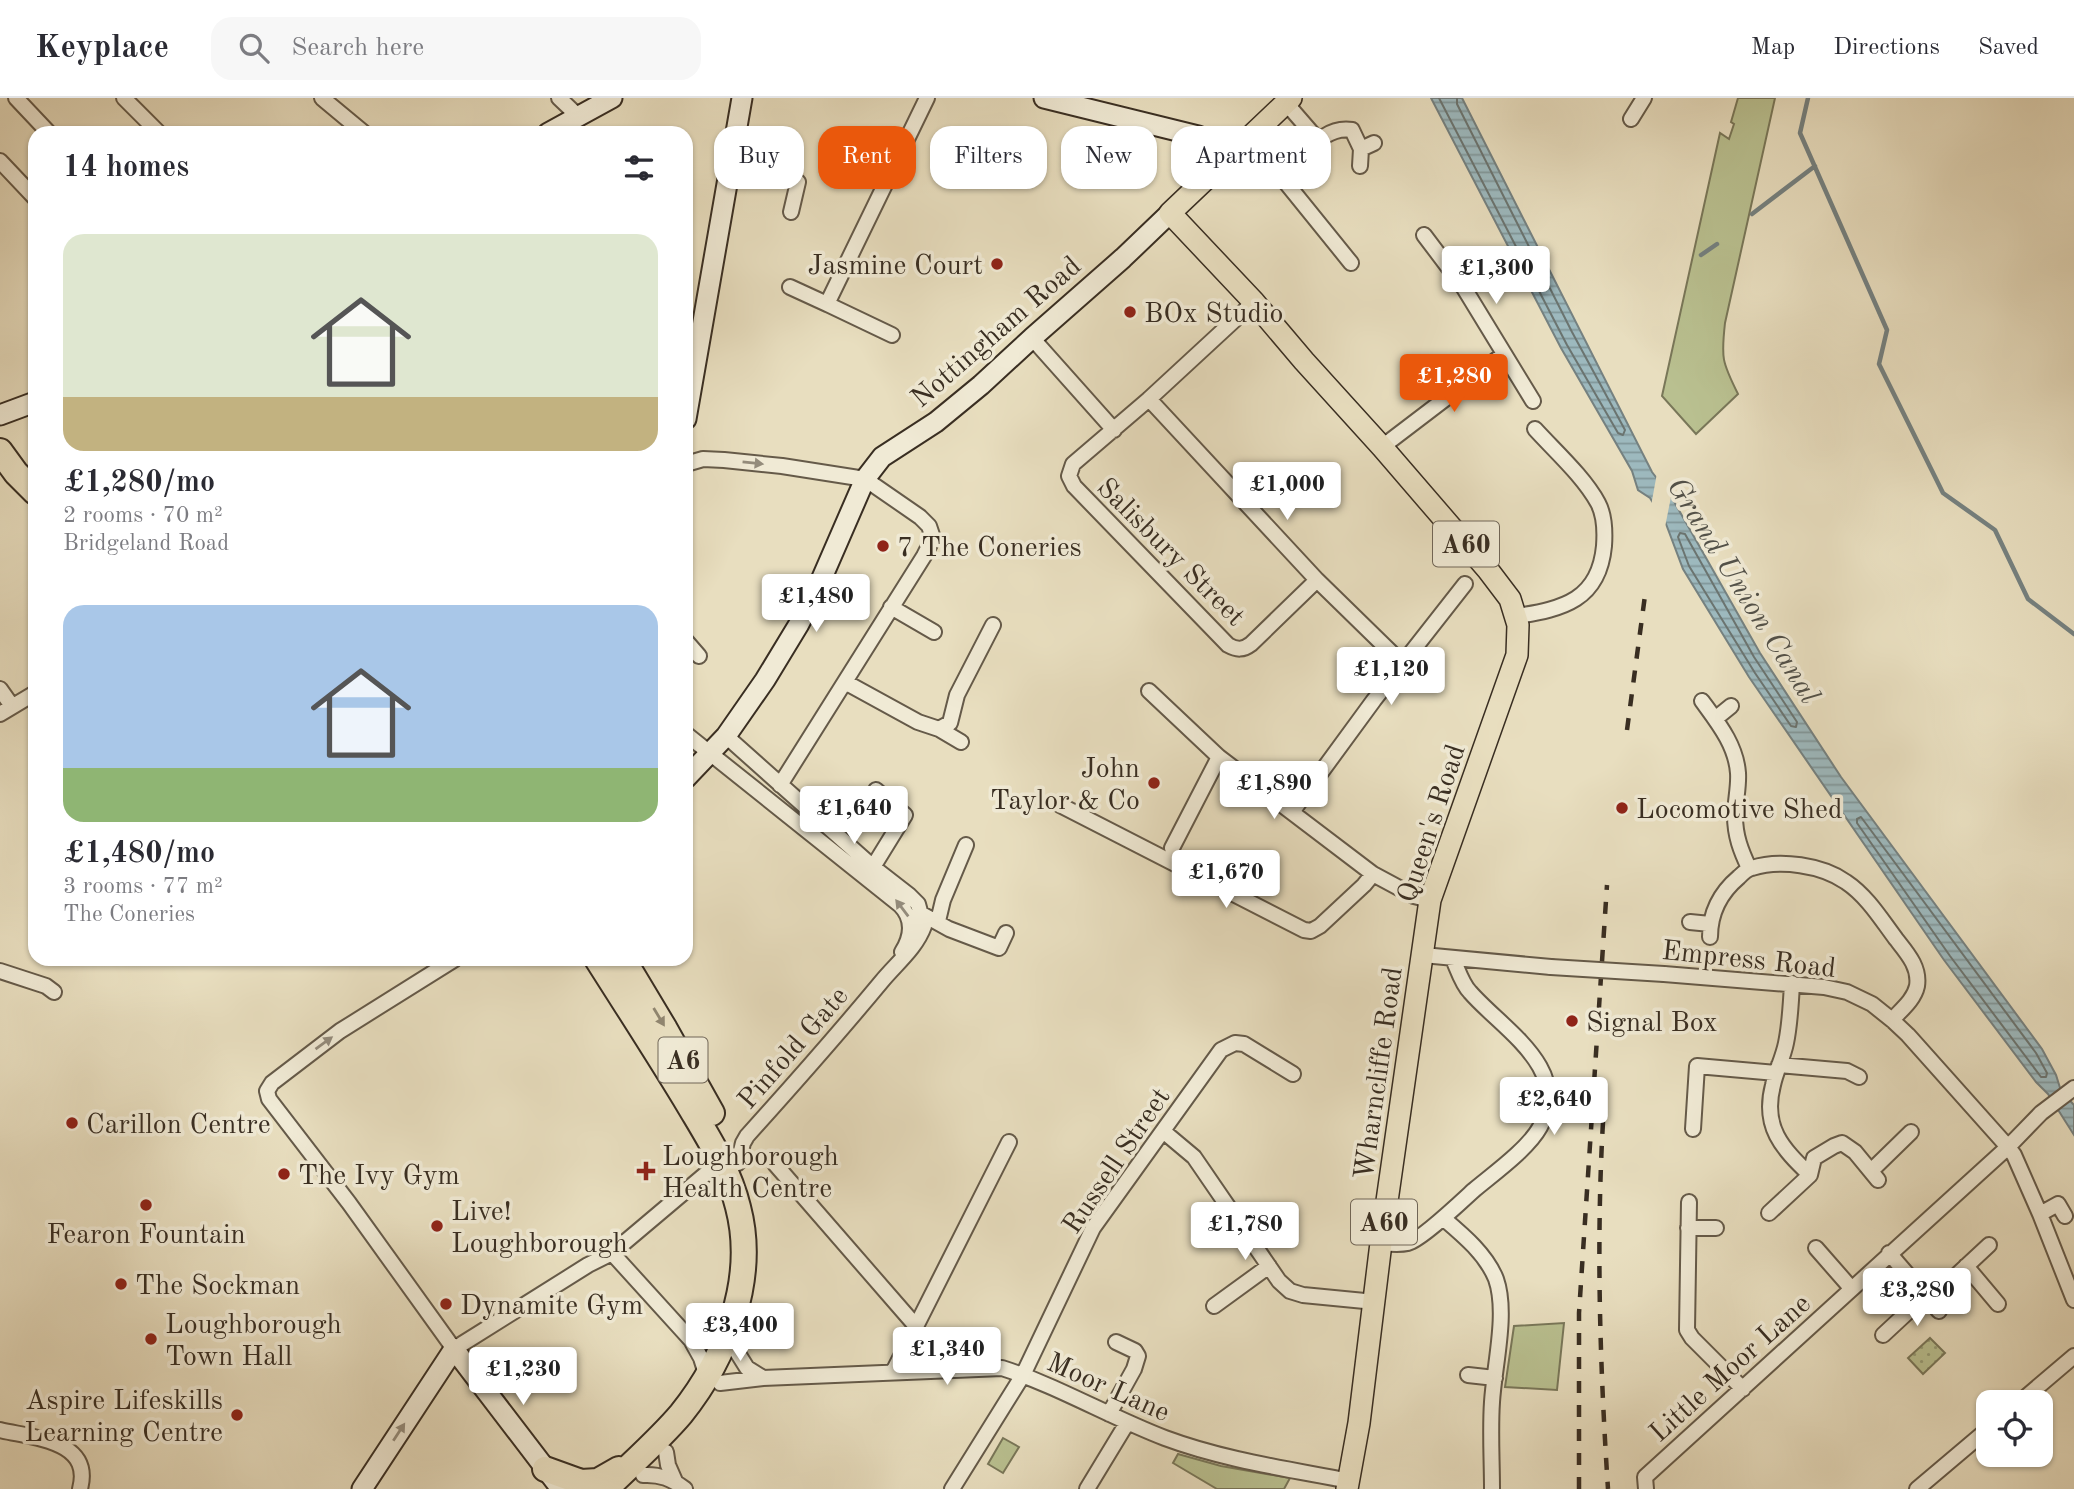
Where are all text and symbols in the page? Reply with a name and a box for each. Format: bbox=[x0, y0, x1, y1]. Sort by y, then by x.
search box bbox=[211, 17, 701, 80]
icon: search bbox=[235, 29, 273, 67]
text: Keyplace bbox=[35, 32, 169, 65]
text: Search here bbox=[291, 35, 424, 61]
text: Map bbox=[1751, 36, 1795, 60]
text: Directions bbox=[1833, 36, 1940, 60]
text: Saved bbox=[1978, 36, 2039, 60]
chip: Buy bbox=[714, 126, 804, 189]
chip: Rent bbox=[818, 126, 916, 189]
chip: Filters bbox=[930, 126, 1047, 189]
chip: New bbox=[1061, 126, 1157, 189]
chip: Apartment bbox=[1171, 126, 1331, 189]
icon: filters bbox=[620, 149, 658, 187]
text: 14 homes bbox=[63, 153, 189, 183]
pin: £1,300 bbox=[1439, 246, 1553, 306]
street label: Nottingham Road bbox=[907, 252, 1087, 414]
place label: Jasmine Court bbox=[807, 253, 983, 281]
marker: Jasmine Court bbox=[989, 256, 1005, 272]
text: £1,300 bbox=[1458, 257, 1534, 280]
icon: home bbox=[298, 279, 424, 405]
place label: BOx Studio bbox=[1144, 301, 1284, 329]
marker: BOx Studio bbox=[1122, 304, 1138, 320]
pin: £1,280 bbox=[1397, 354, 1511, 414]
text: £1,280 bbox=[1416, 365, 1492, 388]
one-way arrow bbox=[743, 458, 765, 469]
pin: £1,000 bbox=[1230, 462, 1344, 522]
text: £1,280/mo bbox=[63, 468, 215, 498]
water label: Grand Union Canal bbox=[1660, 472, 1824, 710]
text: £1,000 bbox=[1249, 473, 1325, 496]
street label: Salisbury Street bbox=[1091, 474, 1249, 632]
text: 2 rooms · 70 m² bbox=[63, 504, 223, 527]
road number: A60 bbox=[1433, 522, 1499, 566]
text: Bridgeland Road bbox=[63, 532, 229, 555]
place label: 7 The Coneries bbox=[897, 535, 1082, 563]
marker: 7 The Coneries bbox=[875, 538, 891, 554]
pin: £1,480 bbox=[759, 574, 873, 634]
text: £1,480 bbox=[778, 585, 854, 608]
pin: £1,120 bbox=[1334, 648, 1448, 707]
icon: home bbox=[298, 650, 424, 776]
text: £1,120 bbox=[1353, 658, 1429, 681]
street label: Queen's Road bbox=[1394, 741, 1472, 906]
place label: John Taylor & Co bbox=[990, 756, 1140, 816]
pin: £1,890 bbox=[1217, 762, 1331, 821]
text: £1,890 bbox=[1236, 772, 1312, 795]
marker: John Taylor & Co bbox=[1146, 775, 1162, 791]
pin: £1,640 bbox=[797, 786, 911, 846]
text: £1,640 bbox=[816, 797, 892, 820]
place label: Locomotive Shed bbox=[1636, 797, 1843, 825]
marker: Locomotive Shed bbox=[1614, 800, 1630, 816]
text: £1,480/mo bbox=[63, 839, 215, 869]
pin: £1,670 bbox=[1169, 850, 1283, 910]
text: £1,670 bbox=[1188, 861, 1264, 884]
text: 3 rooms · 77 m² bbox=[63, 875, 223, 898]
one-way arrow bbox=[894, 900, 909, 918]
text: The Coneries bbox=[63, 903, 195, 926]
street label: Empress Road bbox=[1660, 938, 1837, 984]
street label: Wharncliffe Road bbox=[1351, 965, 1409, 1182]
street label: Pinfold Gate bbox=[734, 983, 855, 1115]
one-way arrow bbox=[652, 1008, 665, 1027]
place label: Signal Box bbox=[1586, 1010, 1718, 1038]
marker: Signal Box bbox=[1564, 1013, 1580, 1029]
one-way arrow bbox=[315, 1036, 333, 1050]
road number: A6 bbox=[658, 1037, 708, 1082]
pin: £2,640 bbox=[1497, 1077, 1611, 1137]
street label: Russell Street bbox=[1059, 1084, 1176, 1240]
text: £2,640 bbox=[1516, 1088, 1592, 1111]
place label: Carillon Centre bbox=[86, 1112, 271, 1140]
marker: Carillon Centre bbox=[64, 1115, 80, 1131]
place label: Loughborough Health Centre bbox=[662, 1144, 839, 1204]
marker: Loughborough Health Centre bbox=[636, 1161, 656, 1181]
place label: The Ivy Gym bbox=[298, 1163, 460, 1191]
marker: The Ivy Gym bbox=[276, 1166, 292, 1182]
marker: Fearon Fountain bbox=[138, 1197, 154, 1213]
place label: Live! Loughborough bbox=[451, 1199, 628, 1259]
road number: A60 bbox=[1351, 1200, 1417, 1245]
pin: £1,780 bbox=[1188, 1202, 1302, 1262]
text: £1,780 bbox=[1207, 1213, 1283, 1236]
marker: Live! Loughborough bbox=[429, 1218, 445, 1234]
place label: Fearon Fountain bbox=[46, 1222, 246, 1250]
pin: £3,280 bbox=[1860, 1268, 1974, 1328]
place label: The Sockman bbox=[135, 1273, 300, 1301]
marker: The Sockman bbox=[113, 1276, 129, 1292]
text: £3,280 bbox=[1879, 1279, 1955, 1302]
street label: Little Moor Lane bbox=[1645, 1290, 1817, 1448]
place label: Dynamite Gym bbox=[460, 1293, 643, 1321]
marker: Dynamite Gym bbox=[438, 1296, 454, 1312]
pin: £3,400 bbox=[683, 1304, 797, 1363]
place label: Loughborough Town Hall bbox=[165, 1312, 342, 1372]
text: £3,400 bbox=[702, 1314, 778, 1337]
pin: £1,340 bbox=[890, 1328, 1004, 1387]
marker: Loughborough Town Hall bbox=[143, 1331, 159, 1347]
text: £1,340 bbox=[909, 1338, 985, 1361]
pin: £1,230 bbox=[466, 1348, 580, 1407]
street label: Moor Lane bbox=[1042, 1349, 1173, 1428]
text: £1,230 bbox=[485, 1358, 561, 1381]
place label: Aspire Lifeskills Learning Centre bbox=[24, 1388, 223, 1448]
map controls bbox=[1976, 1390, 2053, 1467]
button: locate bbox=[1976, 1390, 2053, 1467]
marker: Aspire Lifeskills Learning Centre bbox=[229, 1407, 245, 1423]
one-way arrow bbox=[393, 1422, 406, 1441]

